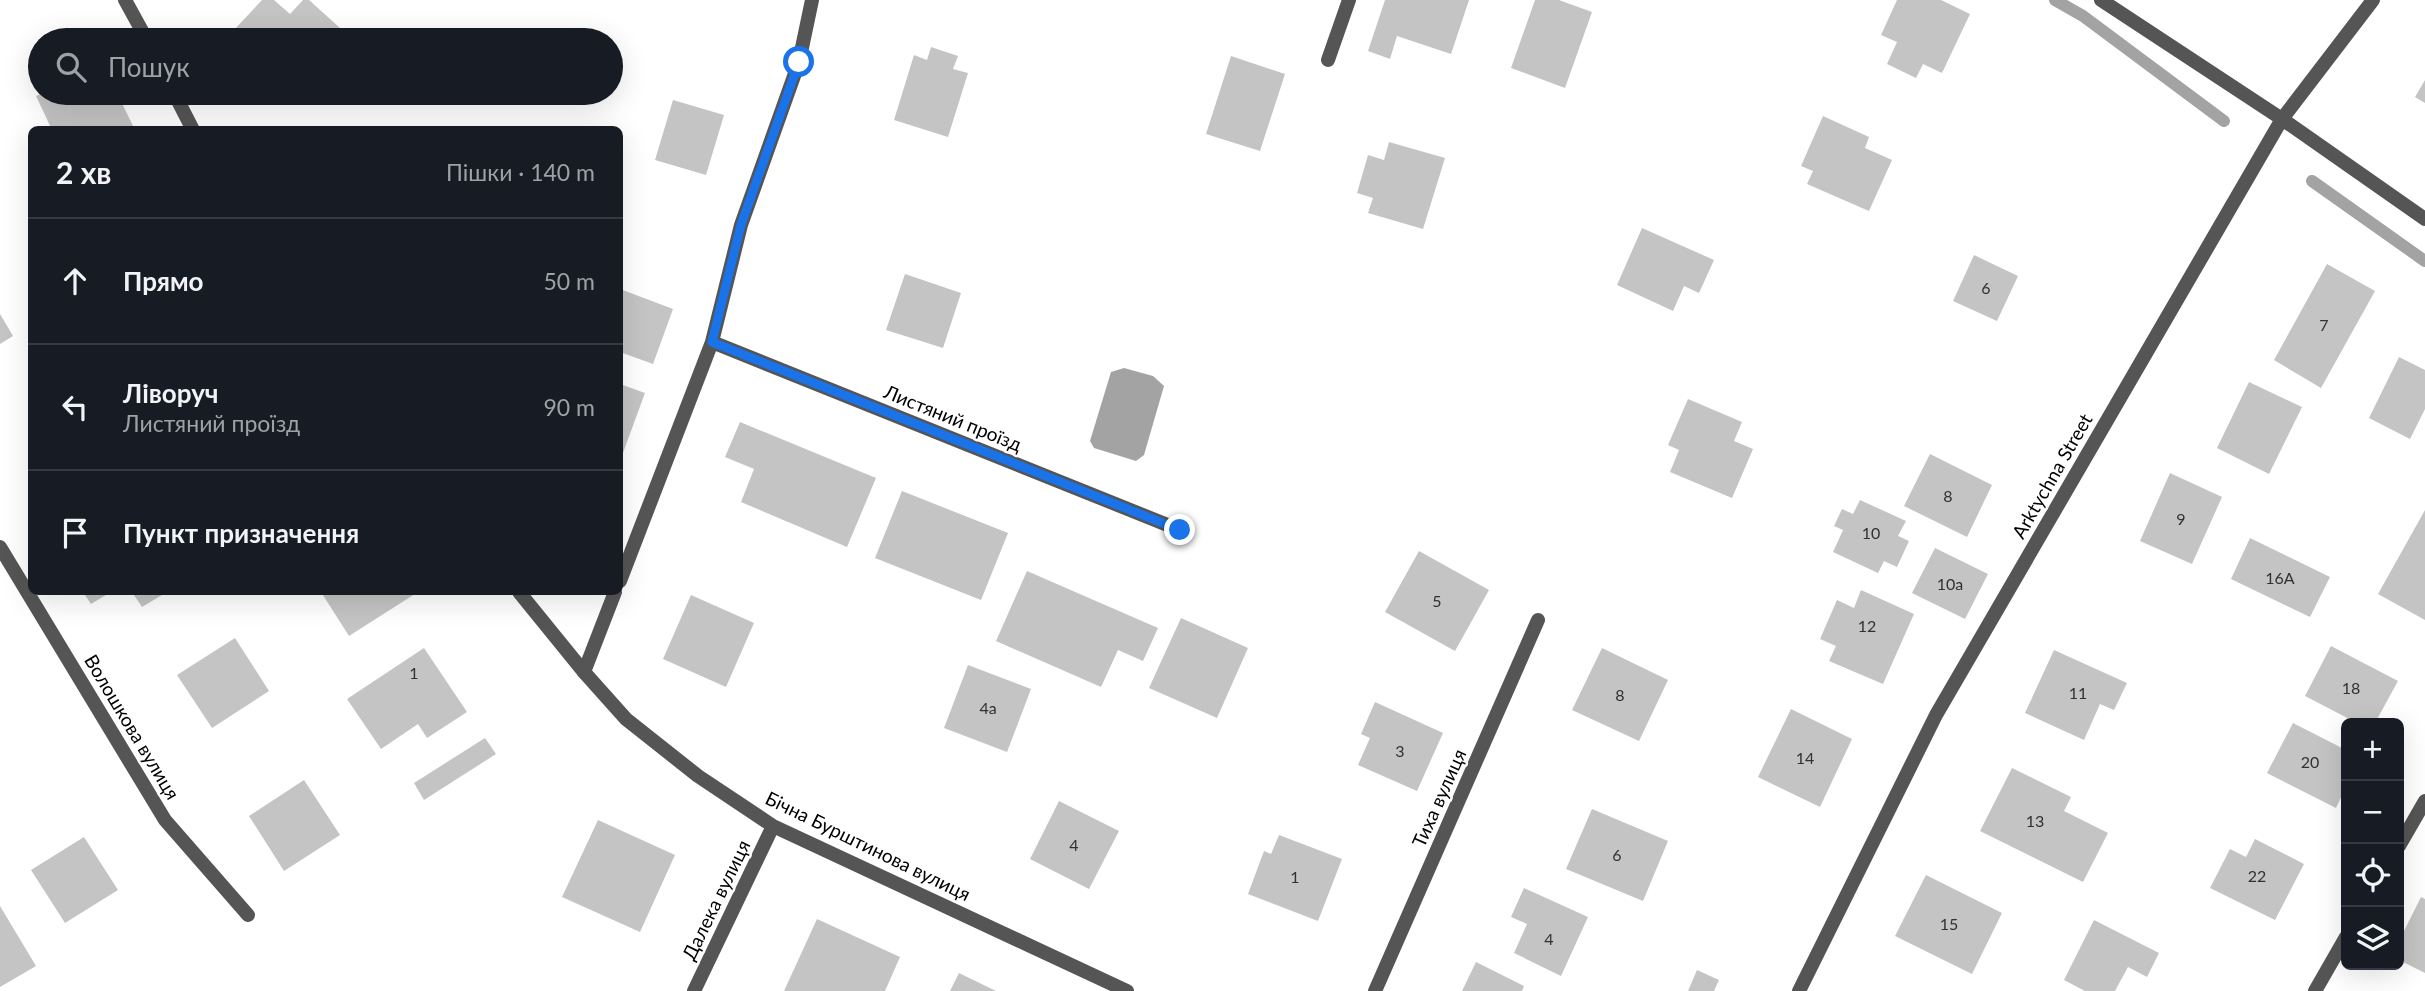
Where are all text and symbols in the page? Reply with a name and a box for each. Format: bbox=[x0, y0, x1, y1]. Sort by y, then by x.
search box bbox=[28, 28, 623, 105]
route start bbox=[783, 46, 814, 77]
icon: search bbox=[52, 48, 90, 86]
text: Пошук bbox=[108, 51, 190, 83]
text: 2 хв bbox=[56, 154, 111, 190]
text: Пішки · 140 m bbox=[446, 158, 595, 186]
icon: ahead bbox=[56, 262, 94, 300]
text: Прямо bbox=[123, 265, 204, 297]
text: 50 m bbox=[544, 267, 595, 295]
house number: 6 bbox=[1981, 278, 1991, 297]
house number: 7 bbox=[2319, 315, 2329, 334]
text: Ліворуч bbox=[123, 377, 219, 409]
street label: Листяний проїзд bbox=[880, 379, 1026, 456]
icon: left bbox=[56, 388, 94, 426]
text: 90 m bbox=[544, 393, 595, 421]
text: Листяний проїзд bbox=[123, 409, 300, 437]
street label: Arktychna Street bbox=[2007, 409, 2097, 542]
house number: 8 bbox=[1943, 486, 1953, 505]
house number: 9 bbox=[2176, 509, 2186, 528]
icon: arrive bbox=[56, 514, 94, 552]
route end bbox=[1164, 514, 1195, 545]
text: Пункт призначення bbox=[123, 517, 359, 549]
house number: 10 bbox=[1862, 523, 1880, 542]
house number: 16А bbox=[2265, 568, 2295, 587]
house number: 10а bbox=[1937, 574, 1963, 593]
house number: 5 bbox=[1432, 591, 1442, 610]
house number: 12 bbox=[1858, 616, 1876, 635]
street label: Волошкова вулиця bbox=[80, 650, 185, 803]
house number: 1 bbox=[409, 663, 419, 682]
house number: 18 bbox=[2342, 678, 2360, 697]
house number: 11 bbox=[2069, 683, 2087, 702]
house number: 8 bbox=[1615, 685, 1625, 704]
house number: 4а bbox=[979, 698, 997, 717]
map controls bbox=[2341, 718, 2404, 970]
button: + bbox=[2341, 718, 2404, 781]
house number: 3 bbox=[1395, 741, 1405, 760]
street label: Тиха вулиця bbox=[1407, 745, 1470, 850]
house number: 14 bbox=[1796, 748, 1814, 767]
house number: 20 bbox=[2301, 752, 2319, 771]
button: − bbox=[2341, 781, 2404, 844]
street label: Бічна Бурштинова вулиця bbox=[762, 786, 974, 905]
house number: 13 bbox=[2026, 811, 2044, 830]
house number: 4 bbox=[1069, 835, 1079, 854]
street label: Далека вулиця bbox=[677, 836, 755, 964]
button: locate bbox=[2341, 844, 2404, 907]
house number: 6 bbox=[1612, 845, 1622, 864]
house number: 22 bbox=[2248, 866, 2266, 885]
house number: 1 bbox=[1290, 867, 1300, 886]
button: layers bbox=[2341, 907, 2404, 970]
house number: 15 bbox=[1940, 914, 1958, 933]
house number: 4 bbox=[1544, 929, 1554, 948]

